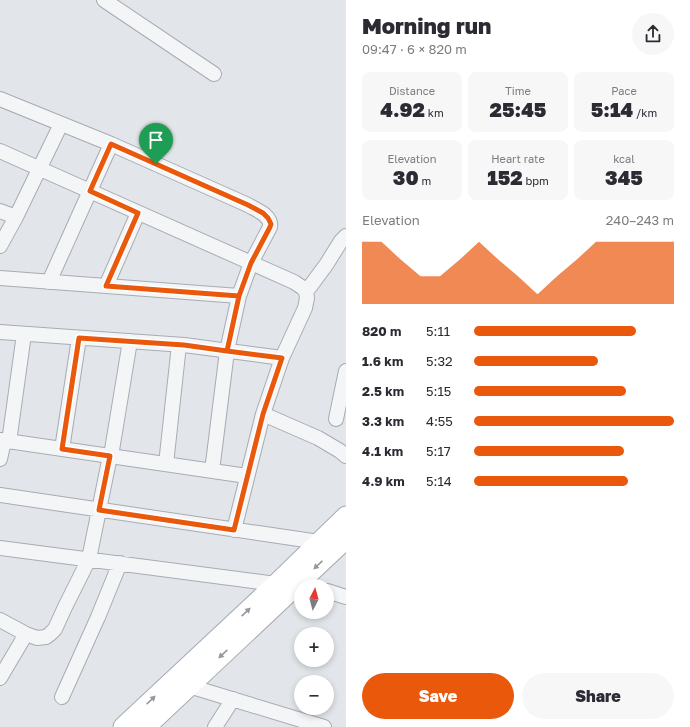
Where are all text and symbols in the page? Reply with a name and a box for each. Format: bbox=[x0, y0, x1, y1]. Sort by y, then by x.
text: Morning run bbox=[362, 12, 491, 39]
button: share bbox=[632, 13, 674, 55]
text: 09:47 · 6 × 820 m bbox=[362, 41, 467, 57]
text: Distance bbox=[389, 84, 435, 97]
text: Time bbox=[505, 84, 531, 97]
text: Pace bbox=[611, 84, 637, 97]
text: 4.92 bbox=[380, 97, 425, 121]
text: 25:45 bbox=[490, 97, 546, 121]
text: 5:14 bbox=[591, 97, 633, 121]
text: km bbox=[425, 106, 444, 119]
text: /km bbox=[633, 106, 657, 119]
pin bbox=[139, 123, 173, 164]
icon: arrive bbox=[145, 129, 167, 151]
text: Elevation bbox=[388, 152, 436, 165]
text: Heart rate bbox=[491, 152, 545, 165]
text: kcal bbox=[613, 152, 635, 165]
text: 30 bbox=[393, 165, 419, 189]
text: 152 bbox=[487, 165, 523, 189]
text: 345 bbox=[605, 165, 643, 189]
text: m bbox=[419, 174, 431, 187]
text: bpm bbox=[523, 174, 549, 187]
text: Elevation bbox=[362, 212, 420, 228]
text: 240–243 m bbox=[606, 212, 674, 228]
text: 820 m bbox=[362, 323, 401, 339]
text: 5:11 bbox=[426, 323, 450, 339]
text: 1.6 km bbox=[362, 353, 403, 369]
text: 5:32 bbox=[426, 353, 453, 369]
text: 2.5 km bbox=[362, 383, 404, 399]
text: 5:15 bbox=[426, 383, 451, 399]
text: 3.3 km bbox=[362, 413, 404, 429]
text: 4:55 bbox=[426, 413, 453, 429]
text: 4.1 km bbox=[362, 443, 403, 459]
text: 5:17 bbox=[426, 443, 451, 459]
text: 4.9 km bbox=[362, 473, 405, 489]
text: 5:14 bbox=[426, 473, 452, 489]
one-way arrow bbox=[313, 561, 323, 570]
north arrow bbox=[294, 579, 334, 619]
map controls bbox=[294, 579, 334, 715]
one-way arrow bbox=[241, 607, 251, 617]
button: + bbox=[294, 627, 334, 667]
one-way arrow bbox=[218, 650, 228, 659]
button: Save bbox=[362, 673, 514, 719]
button: Share bbox=[522, 673, 674, 719]
button: − bbox=[294, 675, 334, 715]
one-way arrow bbox=[146, 696, 156, 705]

